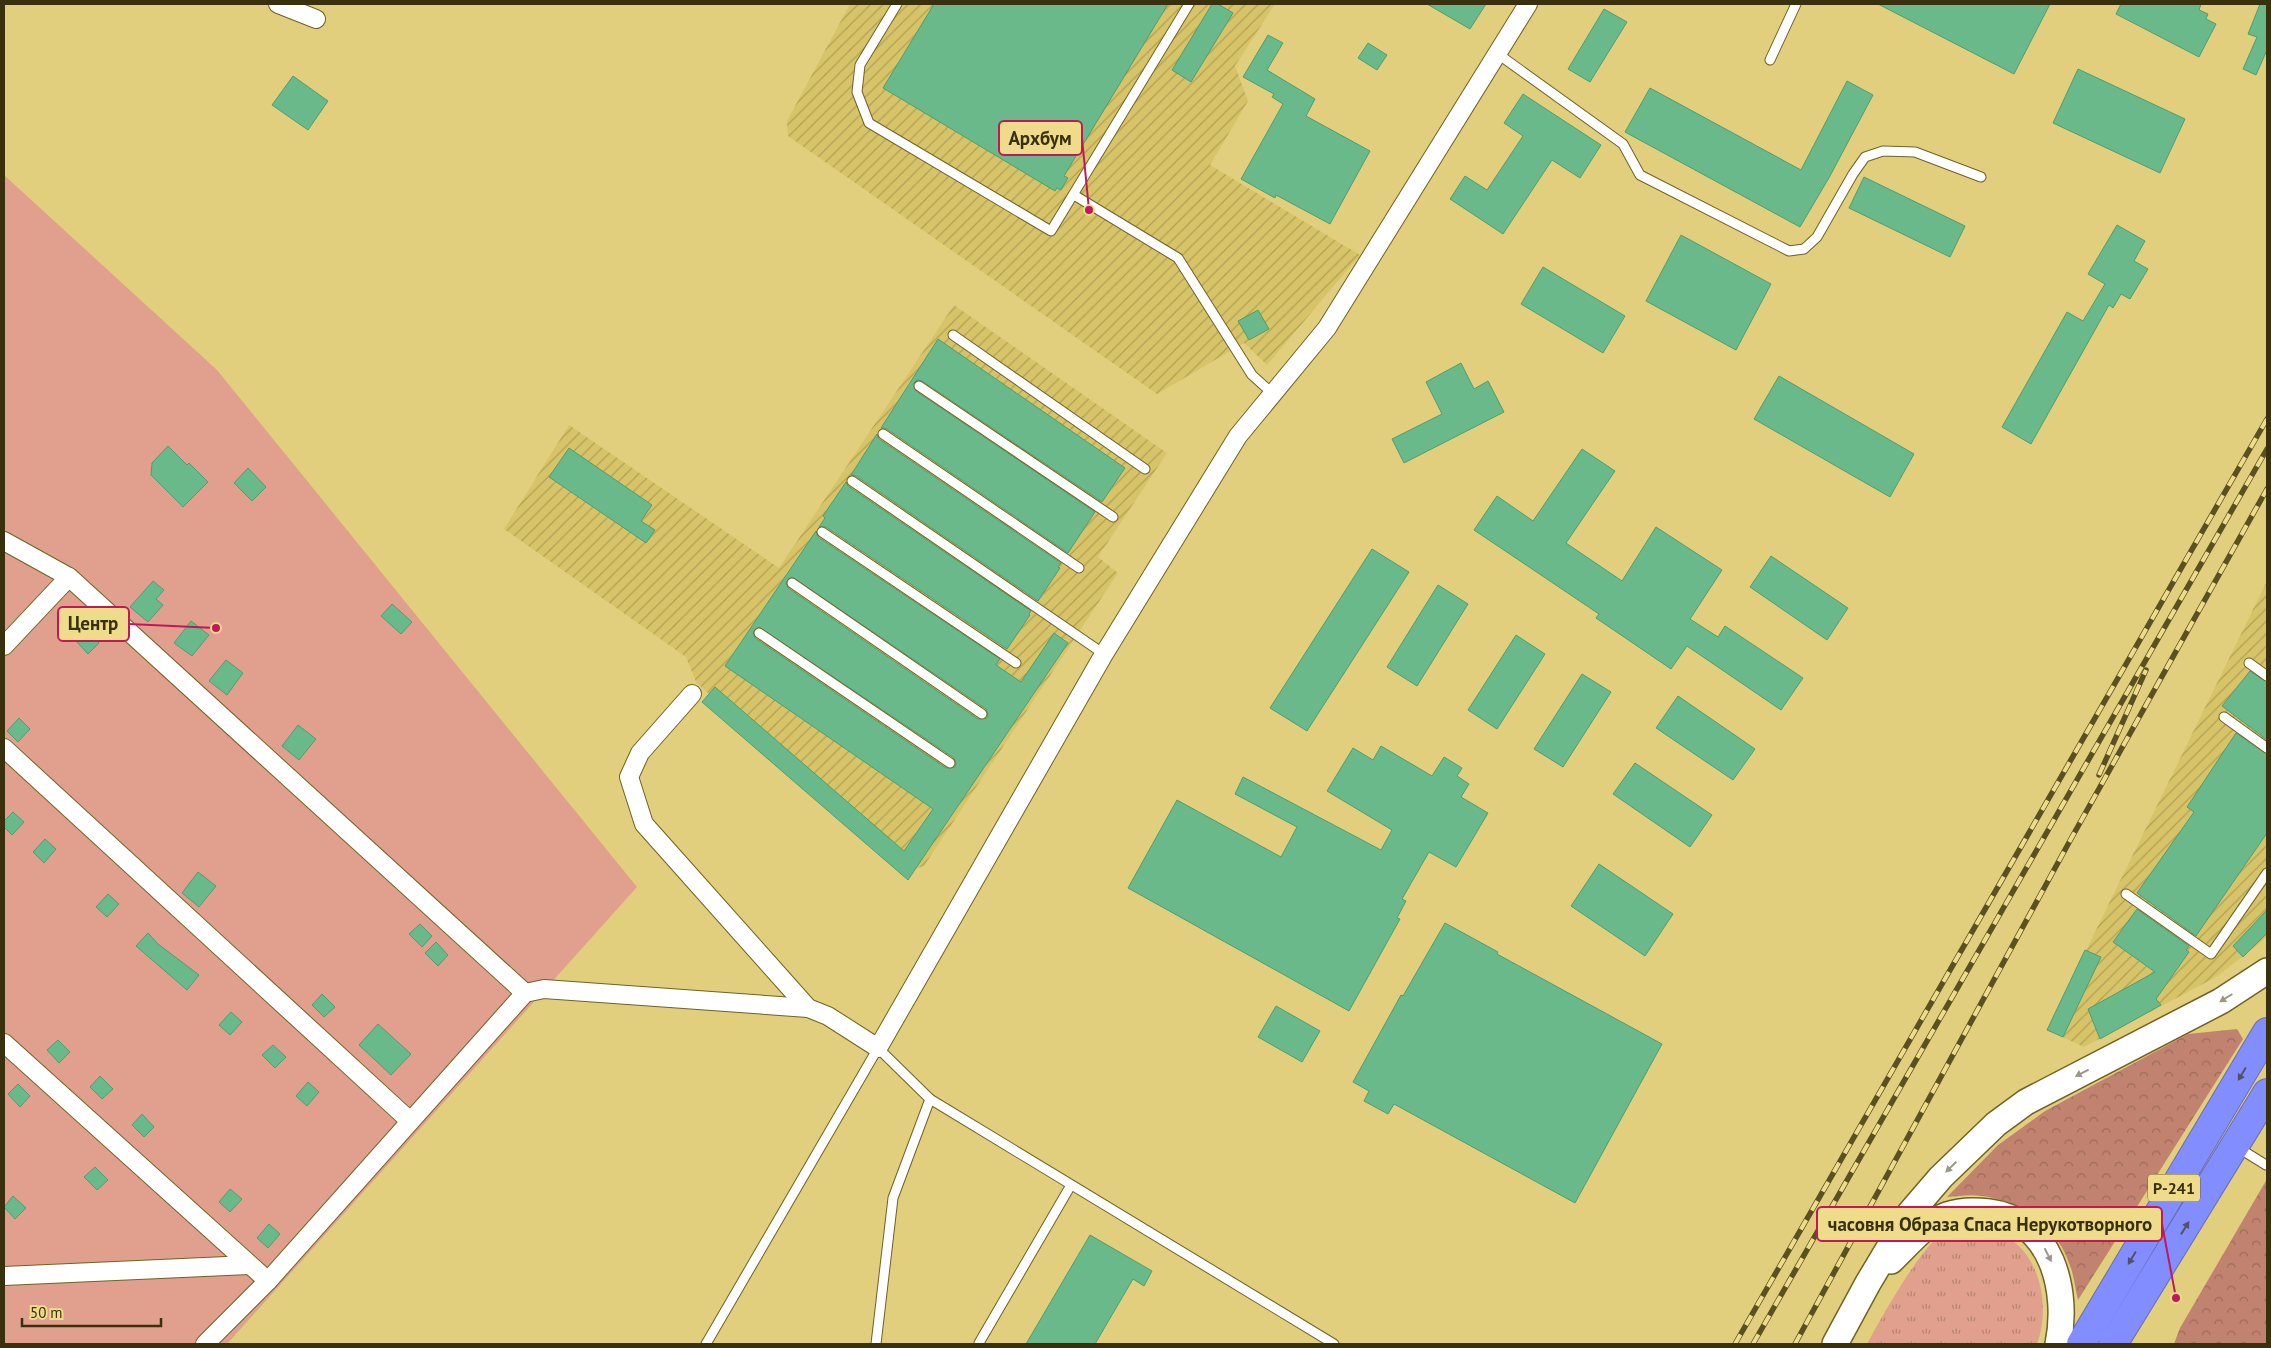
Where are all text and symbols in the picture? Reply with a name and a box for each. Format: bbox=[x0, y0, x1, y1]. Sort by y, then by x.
callout: Архбум bbox=[999, 121, 1082, 155]
text: Архбум bbox=[1008, 126, 1072, 150]
callout: Центр bbox=[58, 607, 129, 641]
text: Центр bbox=[68, 611, 118, 635]
one-way arrow bbox=[2220, 993, 2233, 1002]
one-way arrow bbox=[2238, 1067, 2247, 1080]
one-way arrow bbox=[2075, 1069, 2089, 1077]
one-way arrow bbox=[1945, 1161, 1957, 1173]
road number: Р-241 bbox=[2148, 1174, 2200, 1202]
callout: часовня Образа Спаса Нерукотворного bbox=[1817, 1207, 2162, 1241]
text: часовня Образа Спаса Нерукотворного bbox=[1828, 1212, 2152, 1236]
one-way arrow bbox=[2180, 1222, 2189, 1235]
one-way arrow bbox=[2044, 1248, 2052, 1262]
one-way arrow bbox=[2128, 1252, 2137, 1265]
scale bar bbox=[22, 1296, 161, 1328]
text: 50 m bbox=[30, 1303, 63, 1322]

